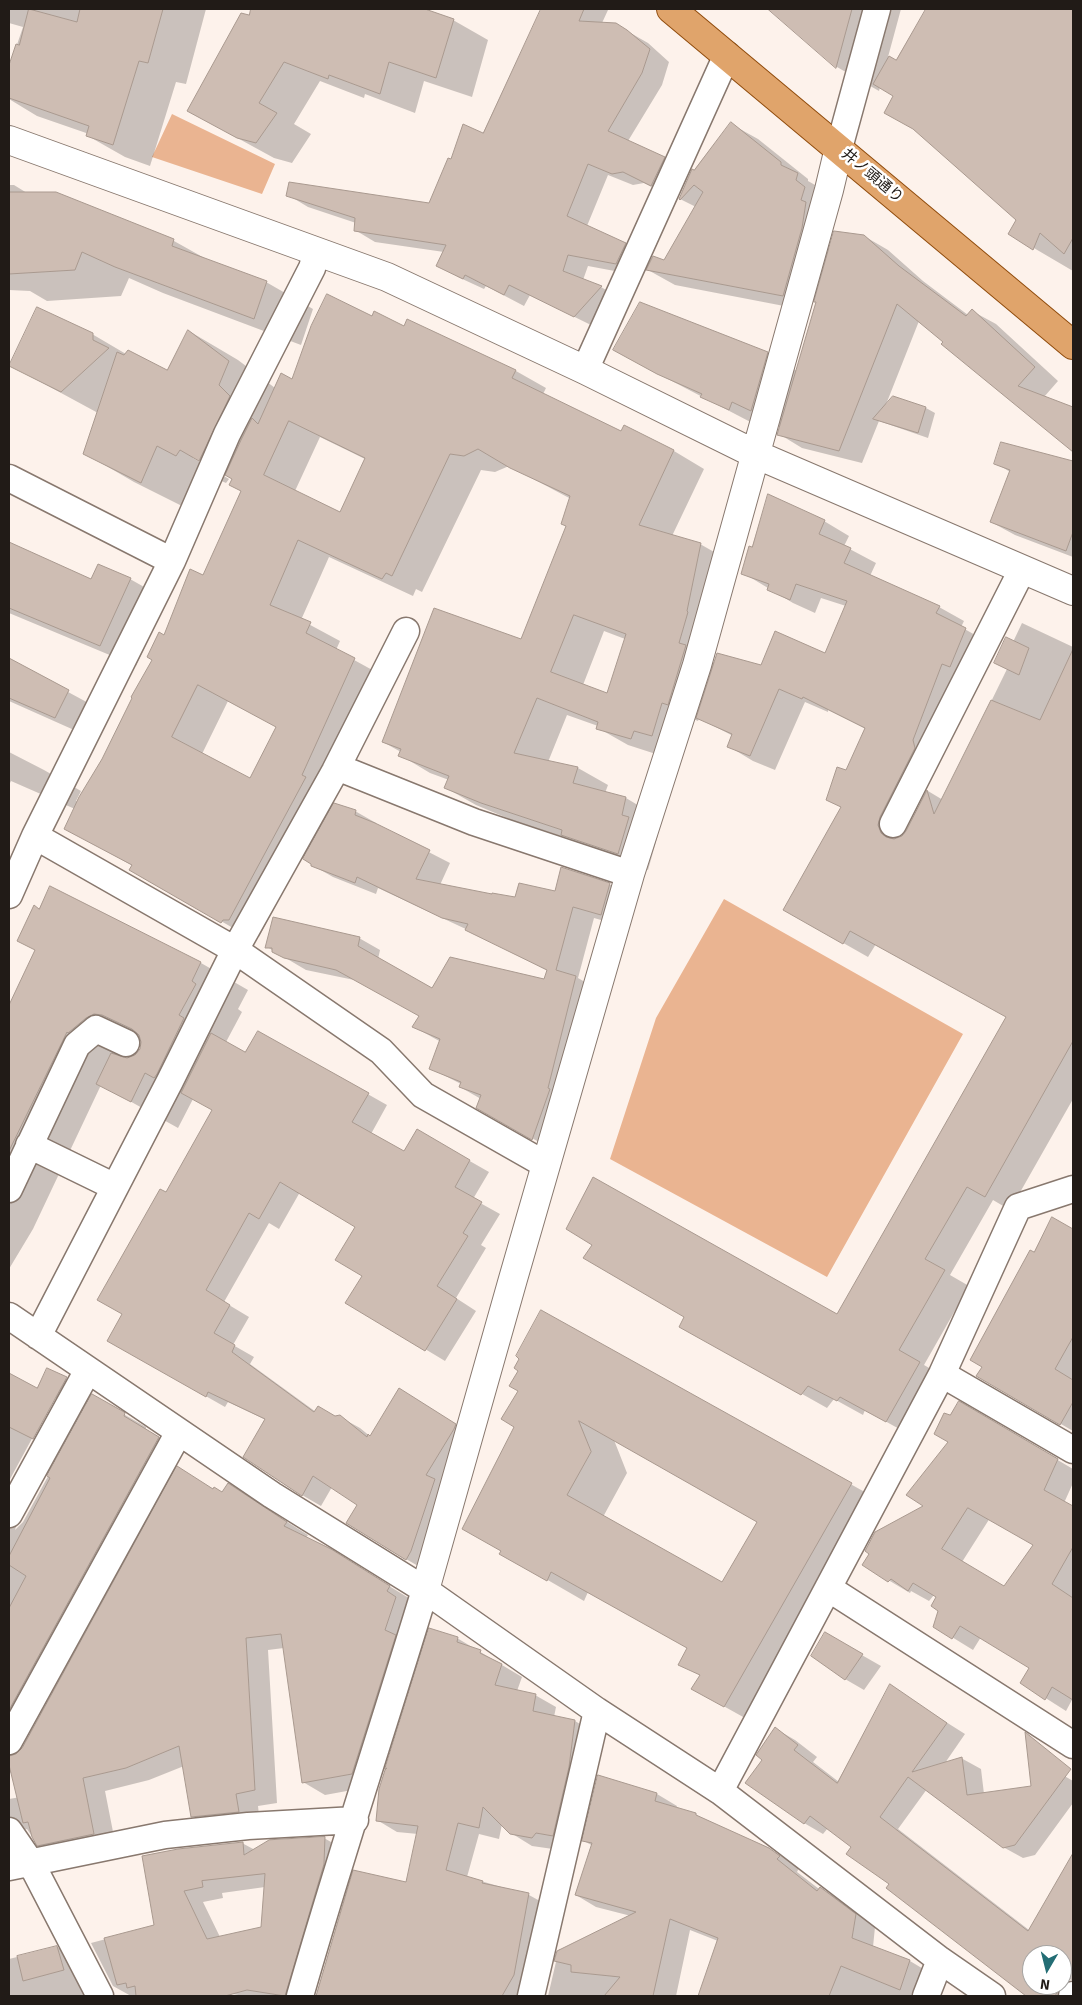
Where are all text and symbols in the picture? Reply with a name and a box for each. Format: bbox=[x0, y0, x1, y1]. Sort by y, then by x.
street label: 井ノ頭通り bbox=[837, 145, 907, 207]
north arrow bbox=[1022, 1945, 1072, 1995]
text: N bbox=[1039, 1975, 1051, 1993]

